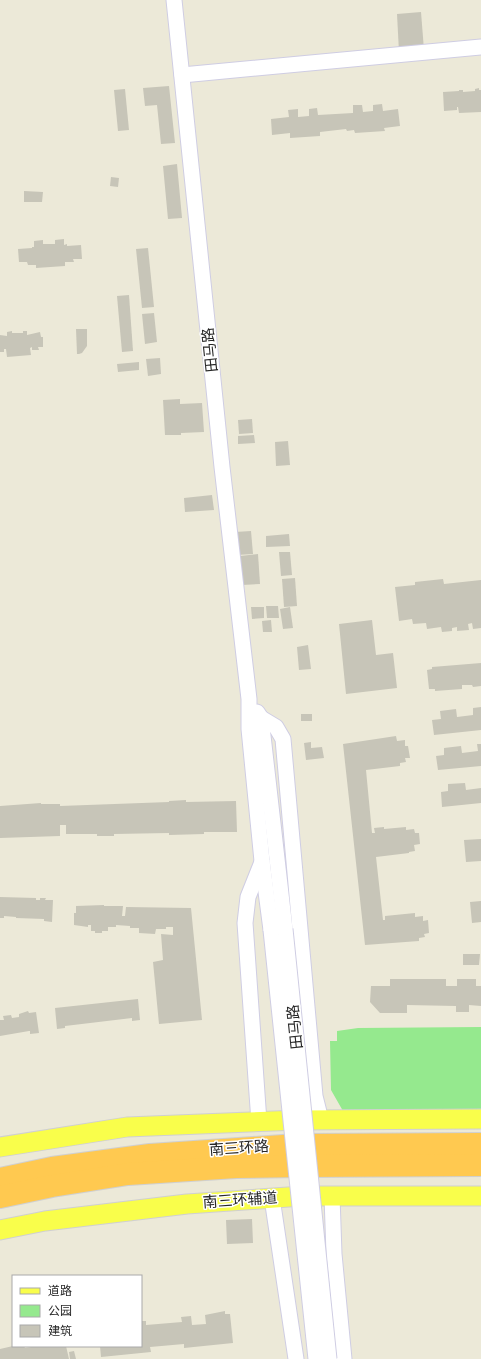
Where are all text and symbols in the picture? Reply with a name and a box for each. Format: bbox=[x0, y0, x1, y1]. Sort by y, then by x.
street label: 田马路 bbox=[199, 327, 221, 373]
street label: 田马路 bbox=[284, 1004, 306, 1050]
street label: 南三环路 bbox=[208, 1137, 270, 1159]
street label: 南三环辅道 bbox=[202, 1188, 278, 1212]
legend bbox=[12, 1275, 142, 1347]
text: 道路 bbox=[48, 1284, 72, 1298]
text: 公园 bbox=[48, 1304, 72, 1318]
text: 建筑 bbox=[48, 1324, 72, 1338]

